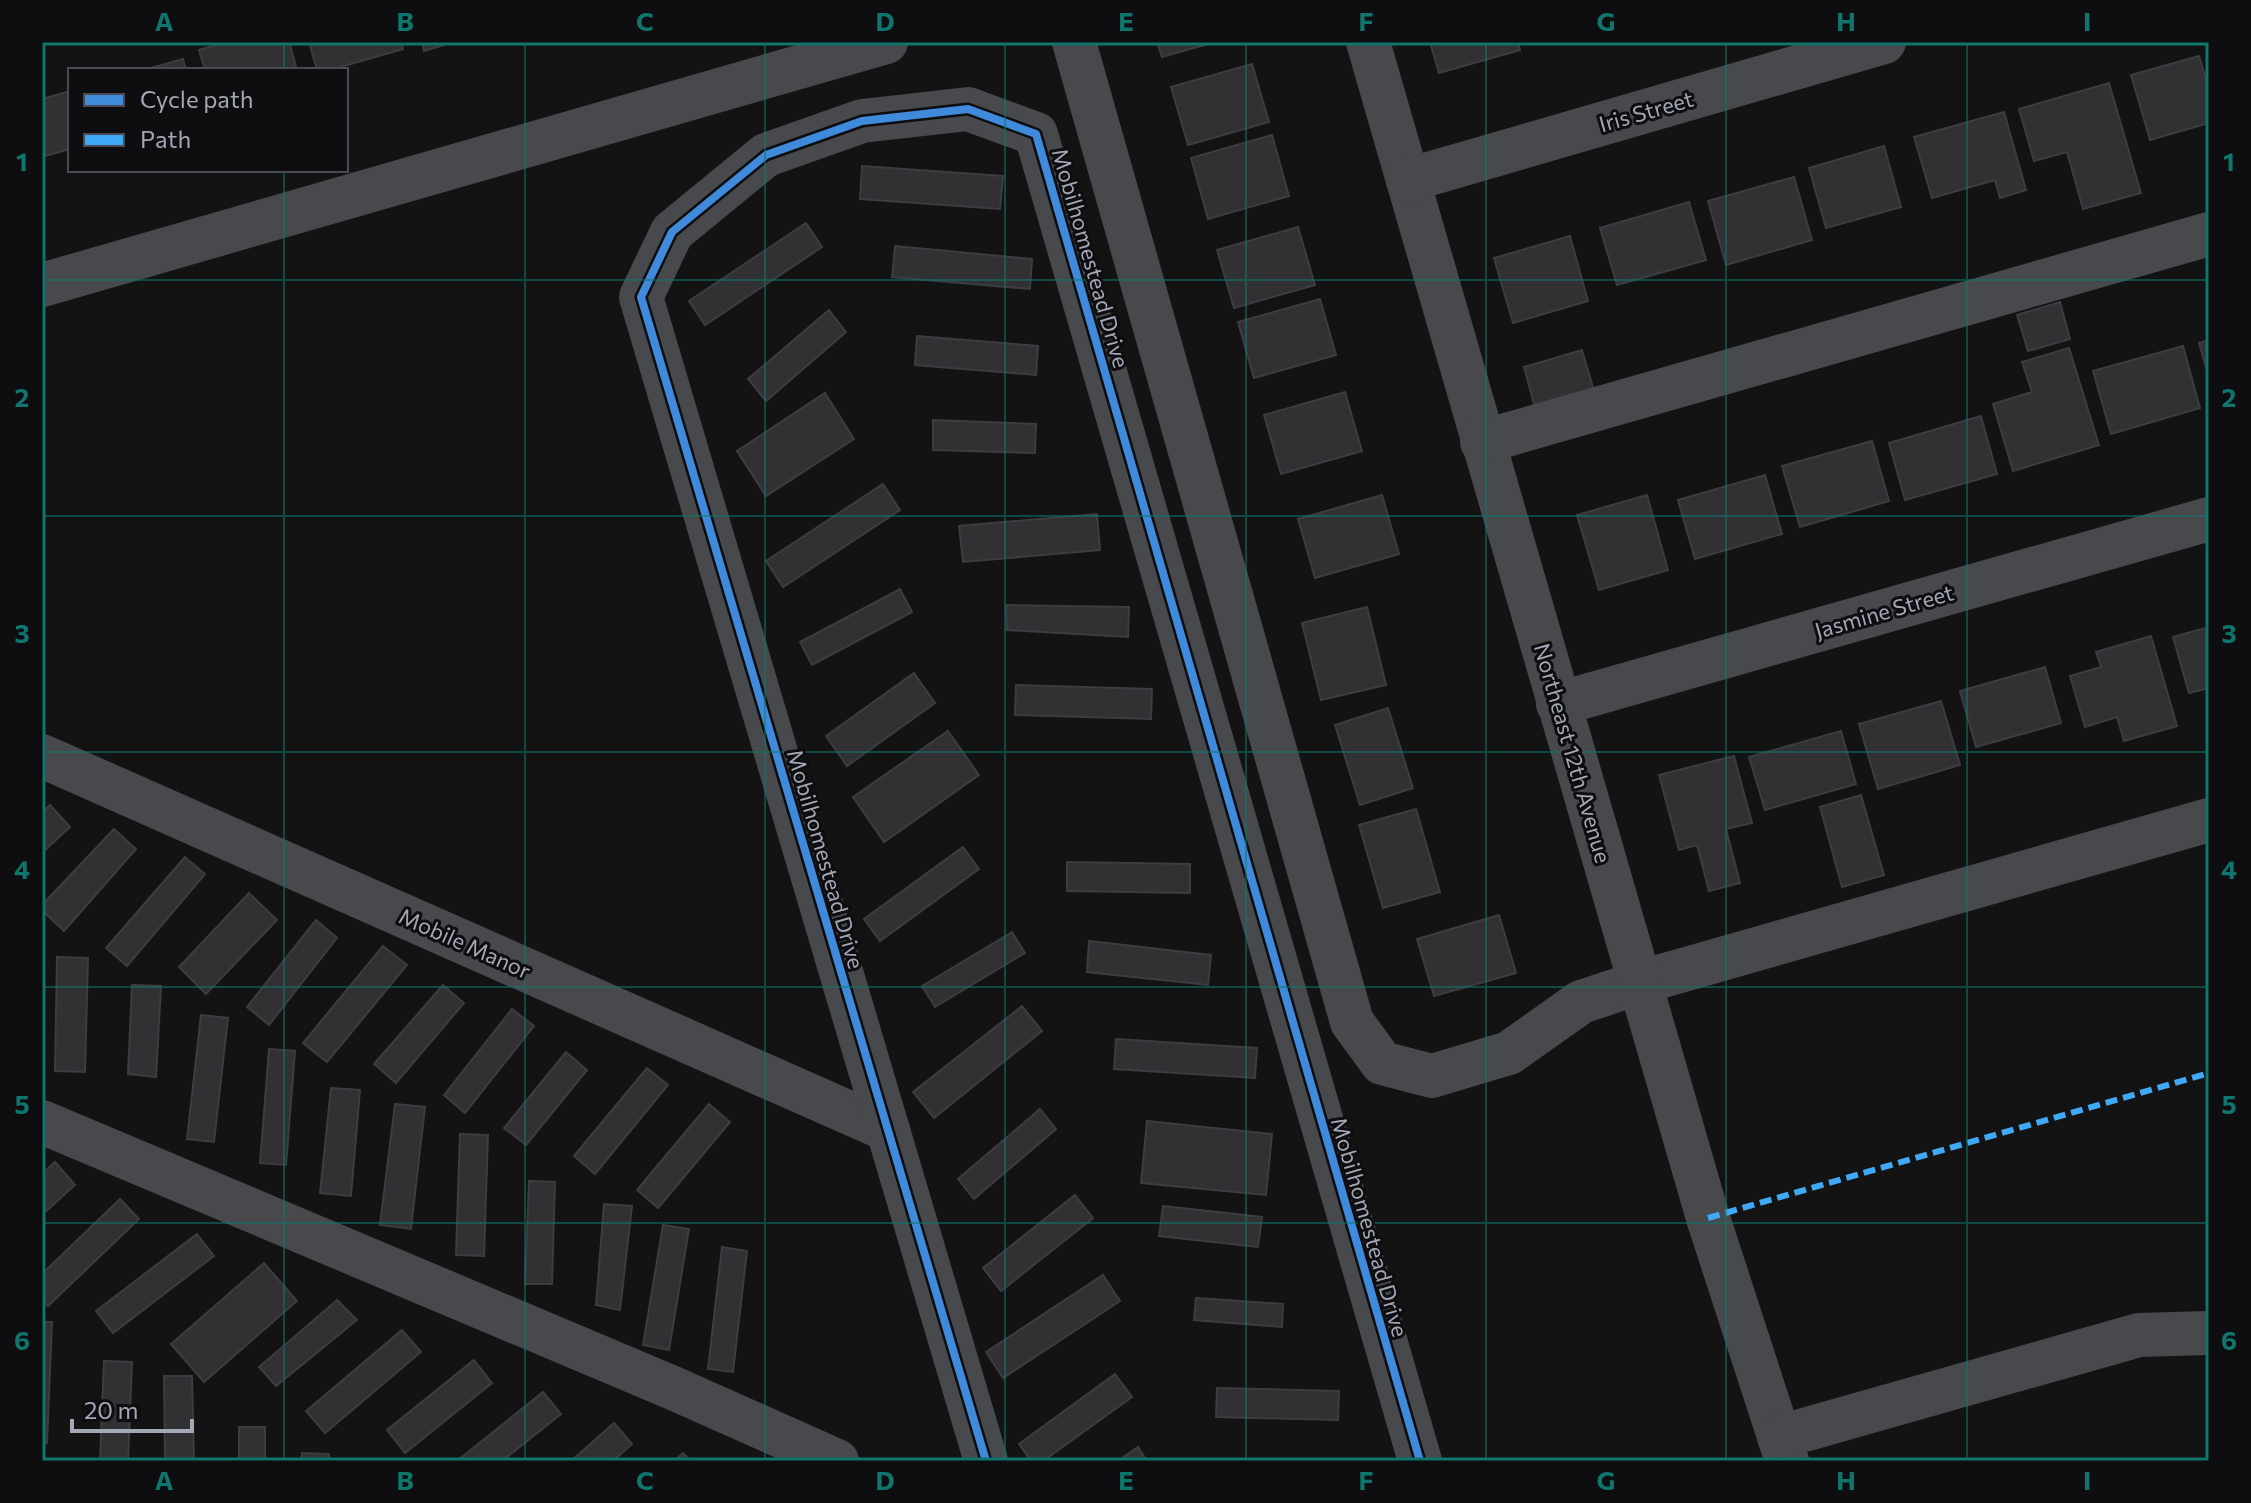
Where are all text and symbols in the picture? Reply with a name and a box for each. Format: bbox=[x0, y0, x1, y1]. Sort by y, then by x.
text: A bbox=[155, 5, 174, 36]
text: B bbox=[396, 5, 414, 36]
text: C bbox=[636, 5, 654, 36]
text: D bbox=[875, 5, 895, 36]
text: E bbox=[1118, 5, 1134, 36]
text: F bbox=[1358, 5, 1374, 36]
text: G bbox=[1597, 5, 1615, 36]
text: H bbox=[1836, 5, 1856, 36]
text: I bbox=[2083, 5, 2091, 36]
legend bbox=[68, 68, 348, 172]
text: Cycle path bbox=[140, 84, 254, 113]
street label: Iris Street bbox=[1596, 85, 1696, 137]
text: Path bbox=[140, 124, 191, 153]
text: 1 bbox=[16, 145, 28, 176]
street label: Mobilhomestead Drive bbox=[1047, 145, 1135, 371]
text: 1 bbox=[2223, 145, 2235, 176]
text: 2 bbox=[15, 381, 29, 412]
text: 2 bbox=[2222, 381, 2236, 412]
street label: Jasmine Street bbox=[1811, 578, 1957, 644]
text: 3 bbox=[14, 617, 30, 648]
text: 3 bbox=[2221, 617, 2237, 648]
street label: Northeast 12th Avenue bbox=[1529, 640, 1617, 866]
street label: Mobilhomestead Drive bbox=[782, 746, 870, 972]
text: 4 bbox=[14, 853, 30, 884]
text: 4 bbox=[2221, 853, 2237, 884]
street label: Mobile Manor bbox=[395, 902, 535, 984]
text: 5 bbox=[14, 1088, 30, 1119]
text: 5 bbox=[2221, 1088, 2237, 1119]
street label: Mobilhomestead Drive bbox=[1326, 1114, 1414, 1340]
text: 6 bbox=[14, 1324, 30, 1355]
text: 6 bbox=[2221, 1324, 2237, 1355]
scale bar bbox=[72, 1383, 192, 1433]
text: 20 m bbox=[84, 1395, 138, 1424]
text: A bbox=[155, 1464, 174, 1495]
text: B bbox=[396, 1464, 414, 1495]
text: C bbox=[636, 1464, 654, 1495]
text: D bbox=[875, 1464, 895, 1495]
text: E bbox=[1118, 1464, 1134, 1495]
text: F bbox=[1358, 1464, 1374, 1495]
text: G bbox=[1597, 1464, 1615, 1495]
text: H bbox=[1836, 1464, 1856, 1495]
text: I bbox=[2083, 1464, 2091, 1495]

